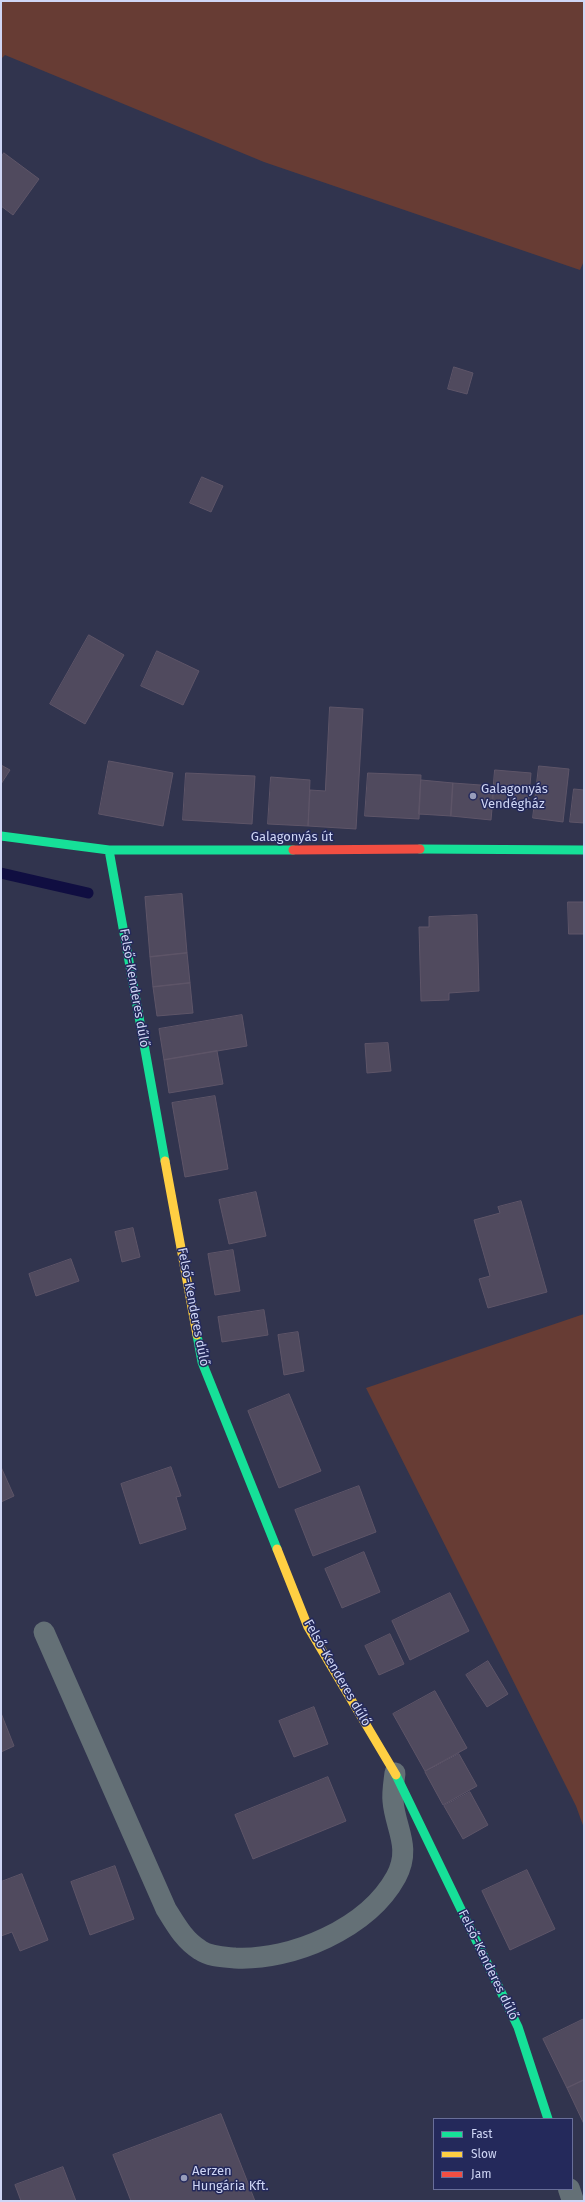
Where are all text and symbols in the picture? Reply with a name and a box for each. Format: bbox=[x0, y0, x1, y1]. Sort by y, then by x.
place label: Galagonyás Vendégház bbox=[481, 781, 548, 812]
marker: Galagonyás Vendégház bbox=[468, 791, 478, 801]
street label: Galagonyás út bbox=[251, 829, 333, 845]
street label: Felső-Kenderes dűlő bbox=[116, 927, 152, 1049]
street label: Felső-Kenderes dűlő bbox=[174, 1246, 212, 1368]
street label: Felső-Kenderes dűlő bbox=[300, 1617, 374, 1729]
street label: Felső-Kenderes dűlő bbox=[455, 1907, 521, 2023]
legend bbox=[433, 2118, 573, 2190]
text: Fast bbox=[471, 2127, 493, 2141]
text: Slow bbox=[471, 2147, 497, 2161]
place label: Aerzen Hungária Kft. bbox=[192, 2163, 269, 2194]
text: Jam bbox=[471, 2167, 491, 2181]
marker: Aerzen Hungária Kft. bbox=[179, 2173, 189, 2183]

